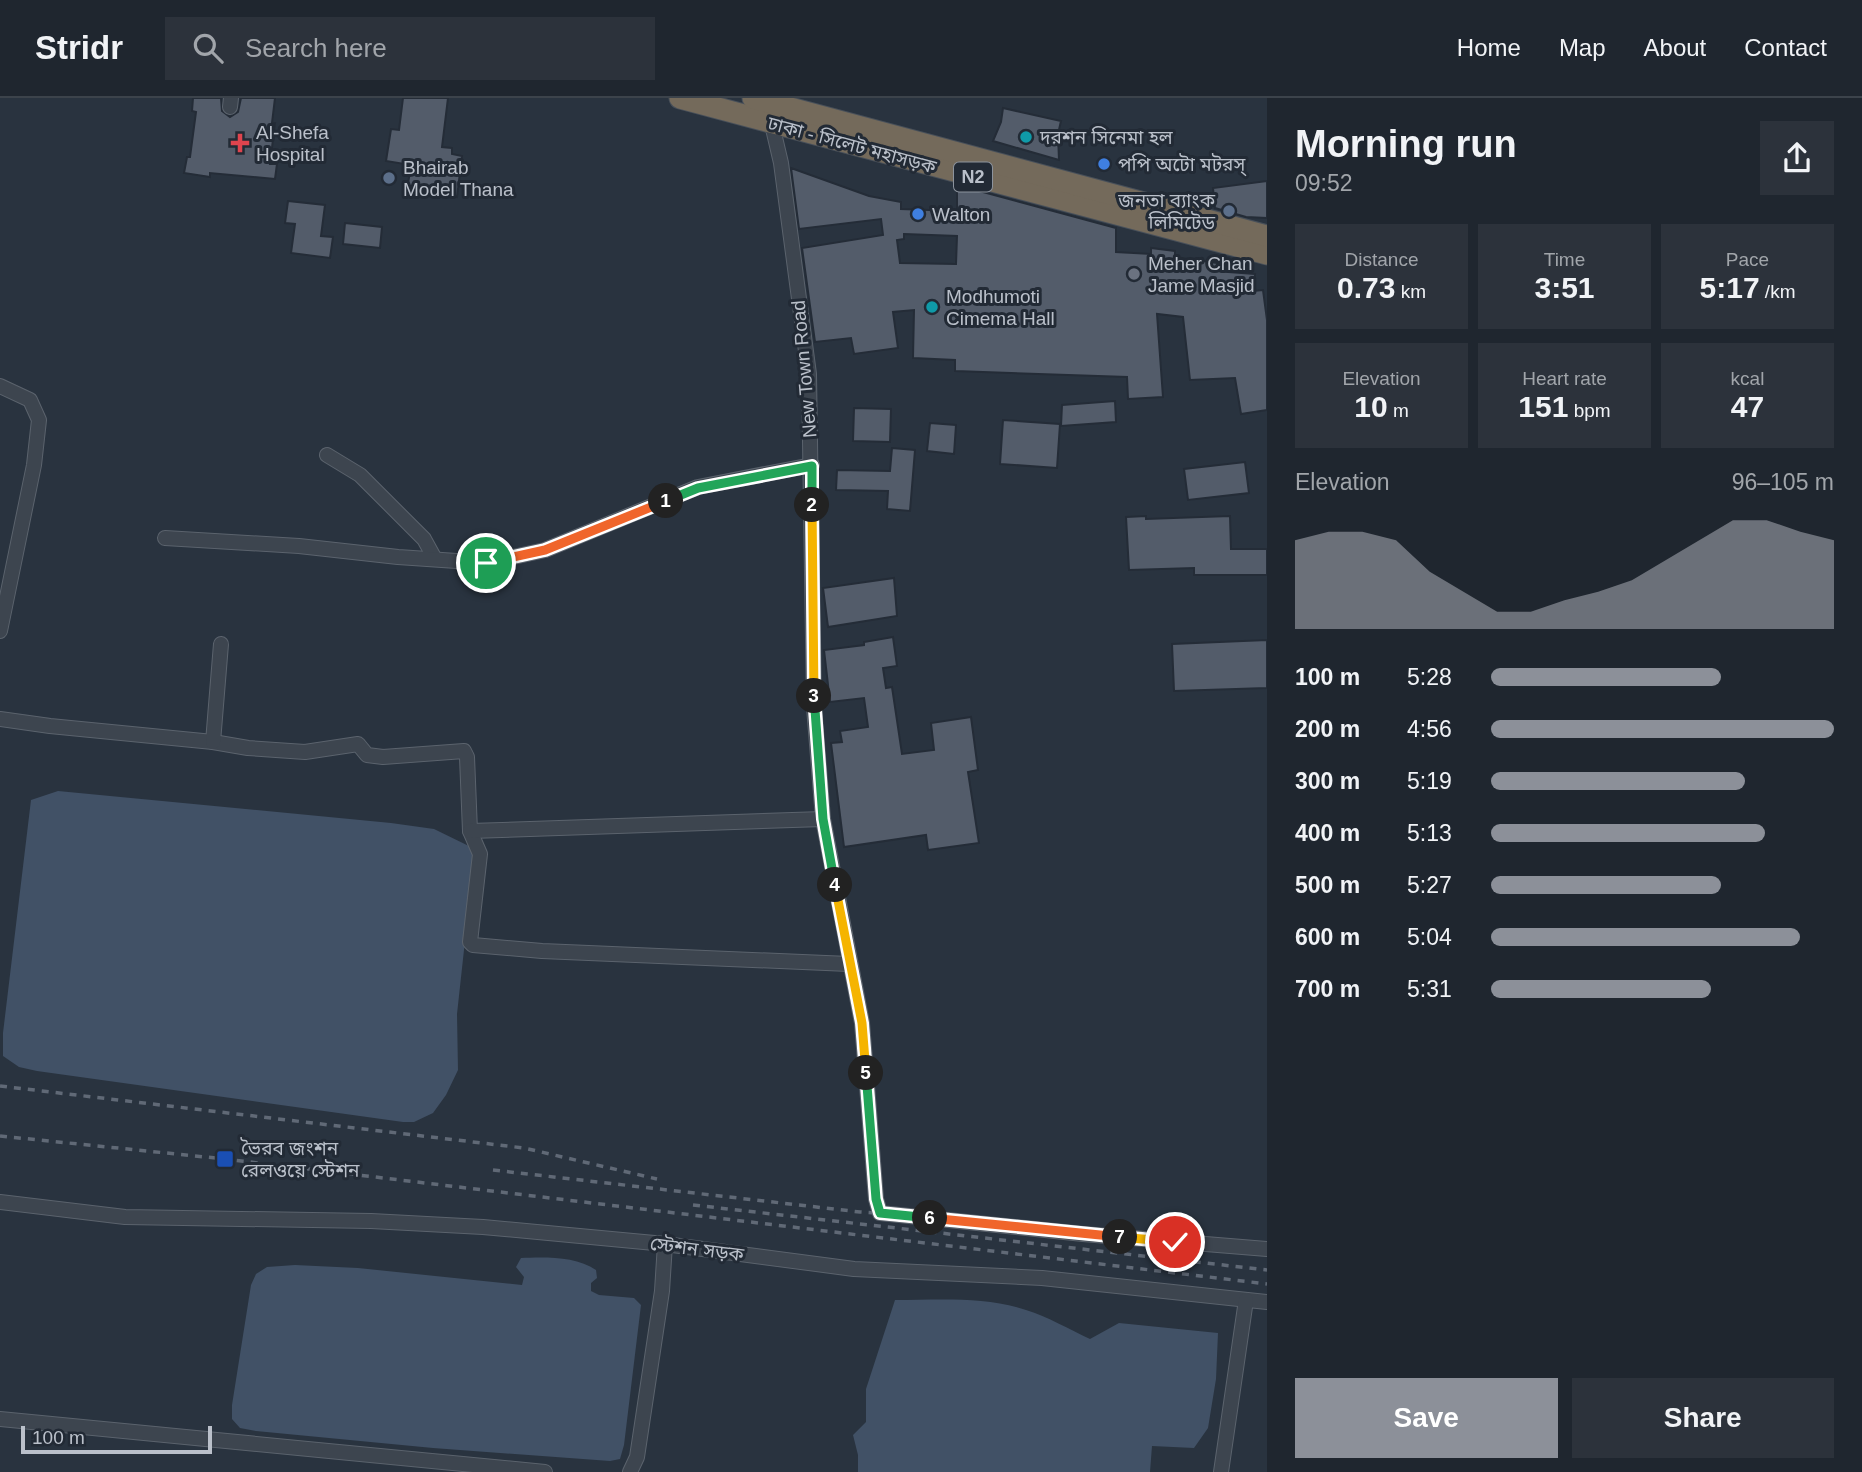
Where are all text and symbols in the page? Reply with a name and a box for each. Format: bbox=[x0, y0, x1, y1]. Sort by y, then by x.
search box bbox=[165, 17, 655, 80]
text: Stridr bbox=[35, 29, 123, 66]
icon: search bbox=[189, 29, 227, 67]
text: Search here bbox=[245, 33, 387, 63]
text: Home bbox=[1457, 34, 1521, 61]
text: Map bbox=[1559, 34, 1606, 61]
text: About bbox=[1644, 34, 1706, 61]
text: Contact bbox=[1744, 34, 1827, 61]
street label: ঢাকা - সিলেট মহাসড়ক bbox=[764, 111, 939, 178]
button: share bbox=[1760, 121, 1834, 195]
place label: Al-Shefa Hospital bbox=[256, 122, 329, 165]
text: Morning run bbox=[1295, 123, 1517, 165]
place label: দরশন সিনেমা হল bbox=[1039, 126, 1174, 148]
marker: দরশন সিনেমা হল bbox=[1018, 129, 1034, 145]
marker: Al-Shefa Hospital bbox=[230, 133, 250, 153]
place label: পপি অটো মটরস্ bbox=[1118, 153, 1247, 177]
marker: পপি অটো মটরস্ bbox=[1096, 156, 1112, 172]
place label: Bhairab Model Thana bbox=[403, 157, 514, 200]
road number: N2 bbox=[954, 162, 992, 192]
marker: Bhairab Model Thana bbox=[381, 170, 397, 186]
text: 09:52 bbox=[1295, 170, 1353, 196]
place label: জনতা ব্যাংক লিমিটেড bbox=[1117, 190, 1216, 233]
marker: জনতা ব্যাংক লিমিটেড bbox=[1221, 203, 1237, 219]
place label: Walton bbox=[932, 204, 990, 225]
marker: Walton bbox=[910, 206, 926, 222]
text: Distance bbox=[1345, 249, 1418, 270]
text: Time bbox=[1544, 249, 1585, 270]
text: Pace bbox=[1726, 249, 1769, 270]
place label: Meher Chan Jame Masjid bbox=[1148, 253, 1255, 296]
marker: Meher Chan Jame Masjid bbox=[1126, 266, 1142, 282]
text: 0.73 bbox=[1337, 271, 1395, 304]
text: 3:51 bbox=[1534, 271, 1595, 304]
text: 5:17 bbox=[1700, 271, 1760, 304]
text: km bbox=[1395, 281, 1426, 302]
text: /km bbox=[1760, 281, 1795, 302]
place label: Modhumoti Cimema Hall bbox=[946, 286, 1055, 329]
street label: New Town Road bbox=[788, 299, 820, 439]
marker: Modhumoti Cimema Hall bbox=[924, 299, 940, 315]
text: Elevation bbox=[1342, 368, 1421, 389]
text: Heart rate bbox=[1522, 368, 1607, 389]
text: kcal bbox=[1731, 368, 1764, 389]
text: 10 bbox=[1354, 390, 1388, 423]
text: 151 bbox=[1518, 390, 1568, 423]
text: 47 bbox=[1731, 390, 1764, 423]
text: m bbox=[1388, 400, 1409, 421]
text: bpm bbox=[1568, 400, 1611, 421]
text: Elevation bbox=[1295, 469, 1390, 495]
text: 96–105 m bbox=[1732, 469, 1834, 495]
pin: 1 bbox=[648, 484, 684, 518]
pin: 2 bbox=[794, 488, 830, 522]
text: 1 bbox=[660, 490, 671, 511]
text: 2 bbox=[806, 494, 817, 515]
pin bbox=[456, 533, 516, 593]
icon: arrive bbox=[467, 544, 505, 582]
text: 100 m bbox=[1295, 664, 1360, 690]
text: 5:28 bbox=[1407, 664, 1452, 690]
pin: 3 bbox=[796, 678, 832, 714]
text: 3 bbox=[808, 685, 819, 706]
text: 200 m bbox=[1295, 716, 1360, 742]
text: 4:56 bbox=[1407, 716, 1452, 742]
text: 300 m bbox=[1295, 768, 1360, 794]
text: 5:19 bbox=[1407, 768, 1452, 794]
text: 400 m bbox=[1295, 820, 1360, 846]
text: 5:13 bbox=[1407, 820, 1452, 846]
pin: 4 bbox=[818, 868, 852, 902]
text: 500 m bbox=[1295, 872, 1360, 898]
text: 5:27 bbox=[1407, 872, 1452, 898]
text: 4 bbox=[829, 874, 840, 895]
text: 600 m bbox=[1295, 924, 1360, 950]
text: 5:04 bbox=[1407, 924, 1452, 950]
text: 700 m bbox=[1295, 976, 1360, 1002]
text: 5:31 bbox=[1407, 976, 1452, 1002]
pin: 5 bbox=[848, 1056, 884, 1090]
text: 5 bbox=[860, 1062, 871, 1083]
place label: ভৈরব জংশন রেলওয়ে স্টেশন bbox=[240, 1137, 360, 1181]
marker: ভৈরব জংশন রেলওয়ে স্টেশন bbox=[215, 1149, 235, 1169]
pin: 6 bbox=[912, 1200, 948, 1236]
text: 6 bbox=[924, 1207, 935, 1228]
pin bbox=[1145, 1212, 1205, 1272]
pin: 7 bbox=[1102, 1220, 1138, 1254]
icon: check bbox=[1156, 1223, 1194, 1261]
text: 7 bbox=[1114, 1226, 1125, 1247]
street label: স্টেশন সড়ক bbox=[649, 1232, 746, 1265]
button: Save bbox=[1295, 1378, 1558, 1458]
button: Share bbox=[1572, 1378, 1834, 1458]
scale bar bbox=[21, 1423, 212, 1455]
text: 100 m bbox=[32, 1427, 85, 1448]

